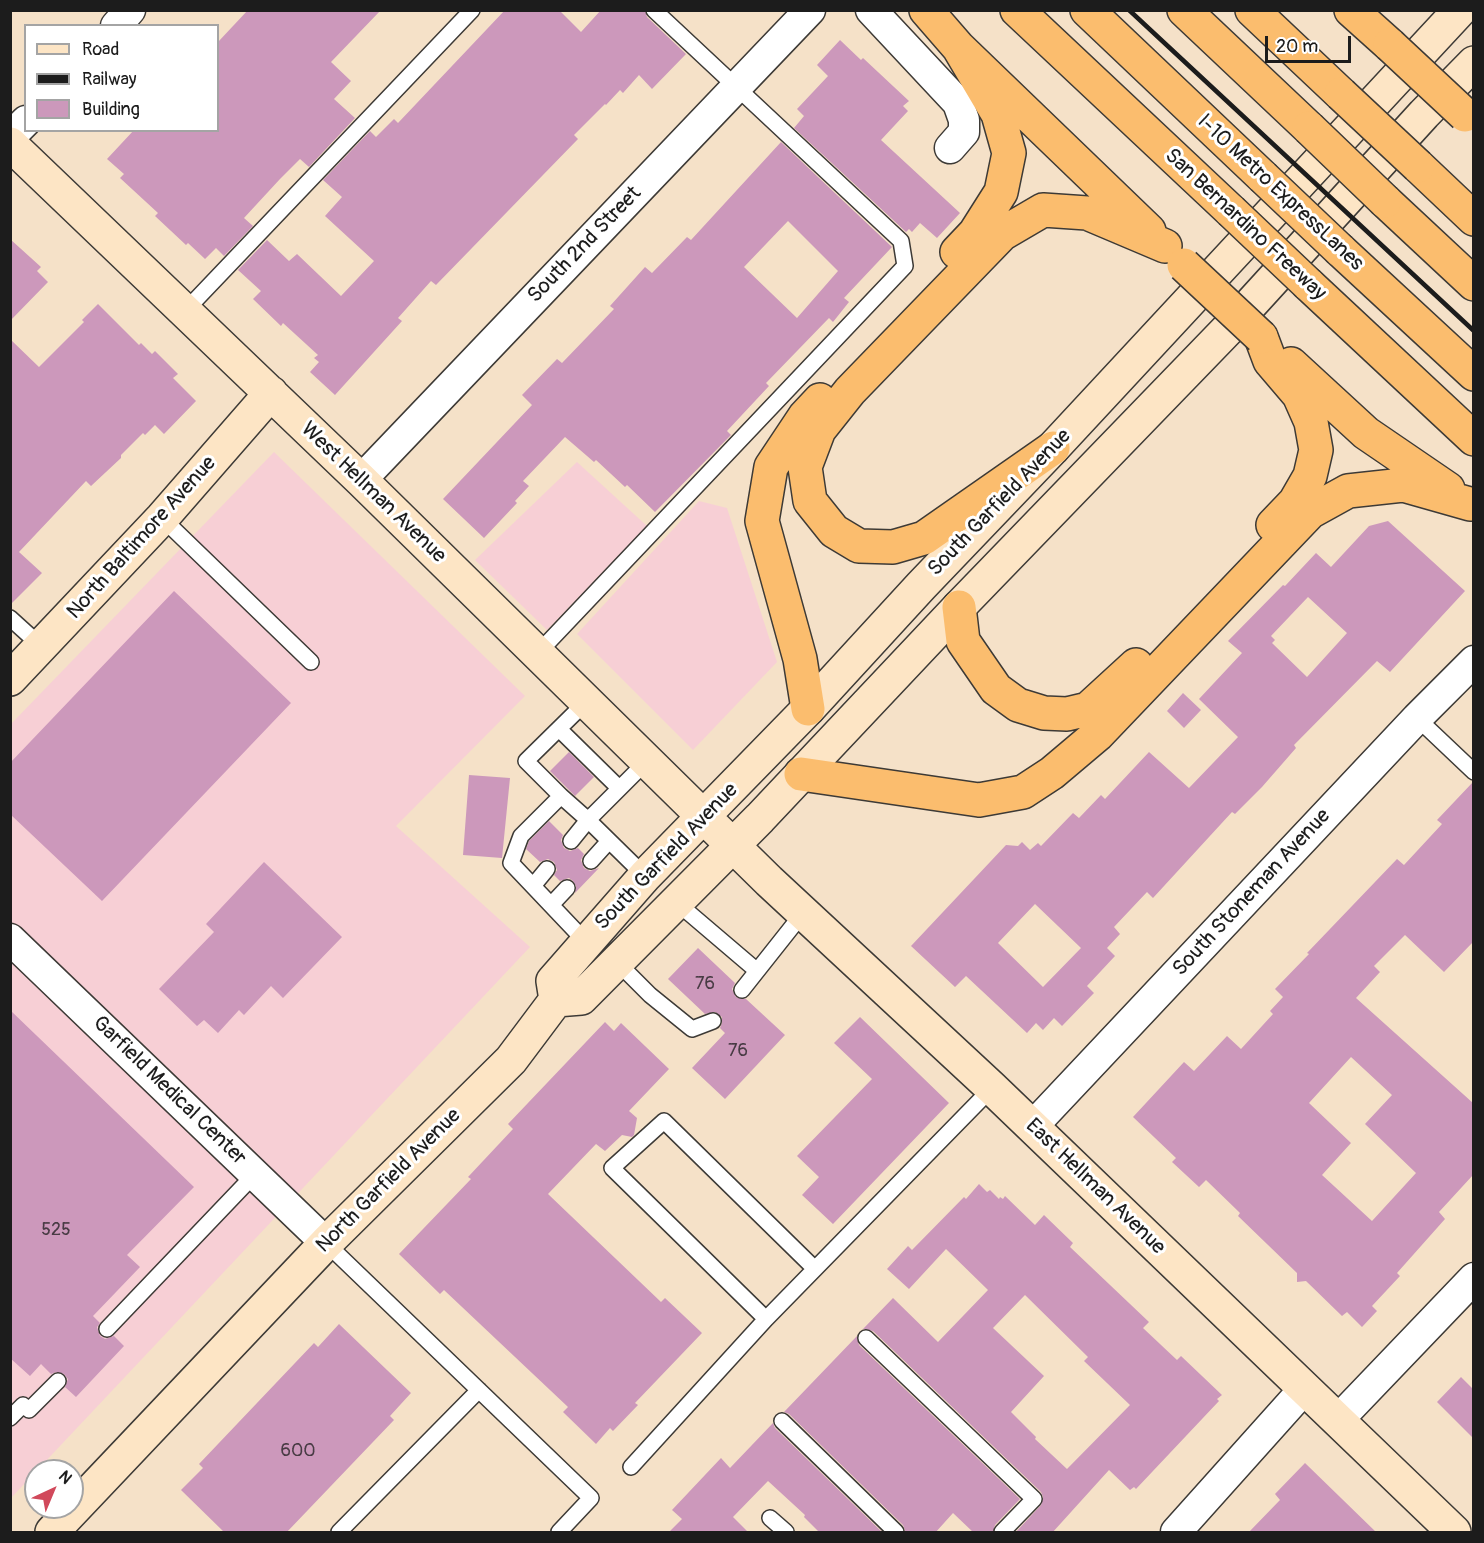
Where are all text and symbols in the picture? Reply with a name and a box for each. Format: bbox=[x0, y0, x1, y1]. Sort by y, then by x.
legend bbox=[24, 24, 219, 132]
scale bar bbox=[1268, 24, 1354, 62]
text: 20 m bbox=[1276, 35, 1318, 58]
text: Road bbox=[82, 38, 119, 61]
text: Railway bbox=[82, 68, 137, 91]
text: Building bbox=[82, 98, 140, 121]
street label: I-10 Metro ExpressLanes bbox=[1192, 109, 1368, 277]
street label: San Bernardino Freeway bbox=[1159, 144, 1331, 306]
street label: South 2nd Street bbox=[523, 181, 647, 309]
street label: West Hellman Avenue bbox=[295, 417, 451, 569]
street label: South Garfield Avenue bbox=[923, 424, 1077, 582]
street label: North Baltimore Avenue bbox=[62, 451, 222, 625]
street label: South Garfield Avenue bbox=[590, 778, 744, 936]
street label: South Stoneman Avenue bbox=[1168, 804, 1336, 982]
house number: 76 bbox=[695, 973, 715, 995]
street label: Garfield Medical Center bbox=[87, 1011, 251, 1171]
house number: 76 bbox=[728, 1040, 748, 1062]
street label: North Garfield Avenue bbox=[311, 1103, 467, 1259]
street label: East Hellman Avenue bbox=[1020, 1114, 1170, 1260]
house number: 525 bbox=[41, 1219, 71, 1241]
house number: 600 bbox=[280, 1440, 316, 1462]
north arrow bbox=[24, 1459, 84, 1519]
text: N bbox=[54, 1467, 76, 1488]

